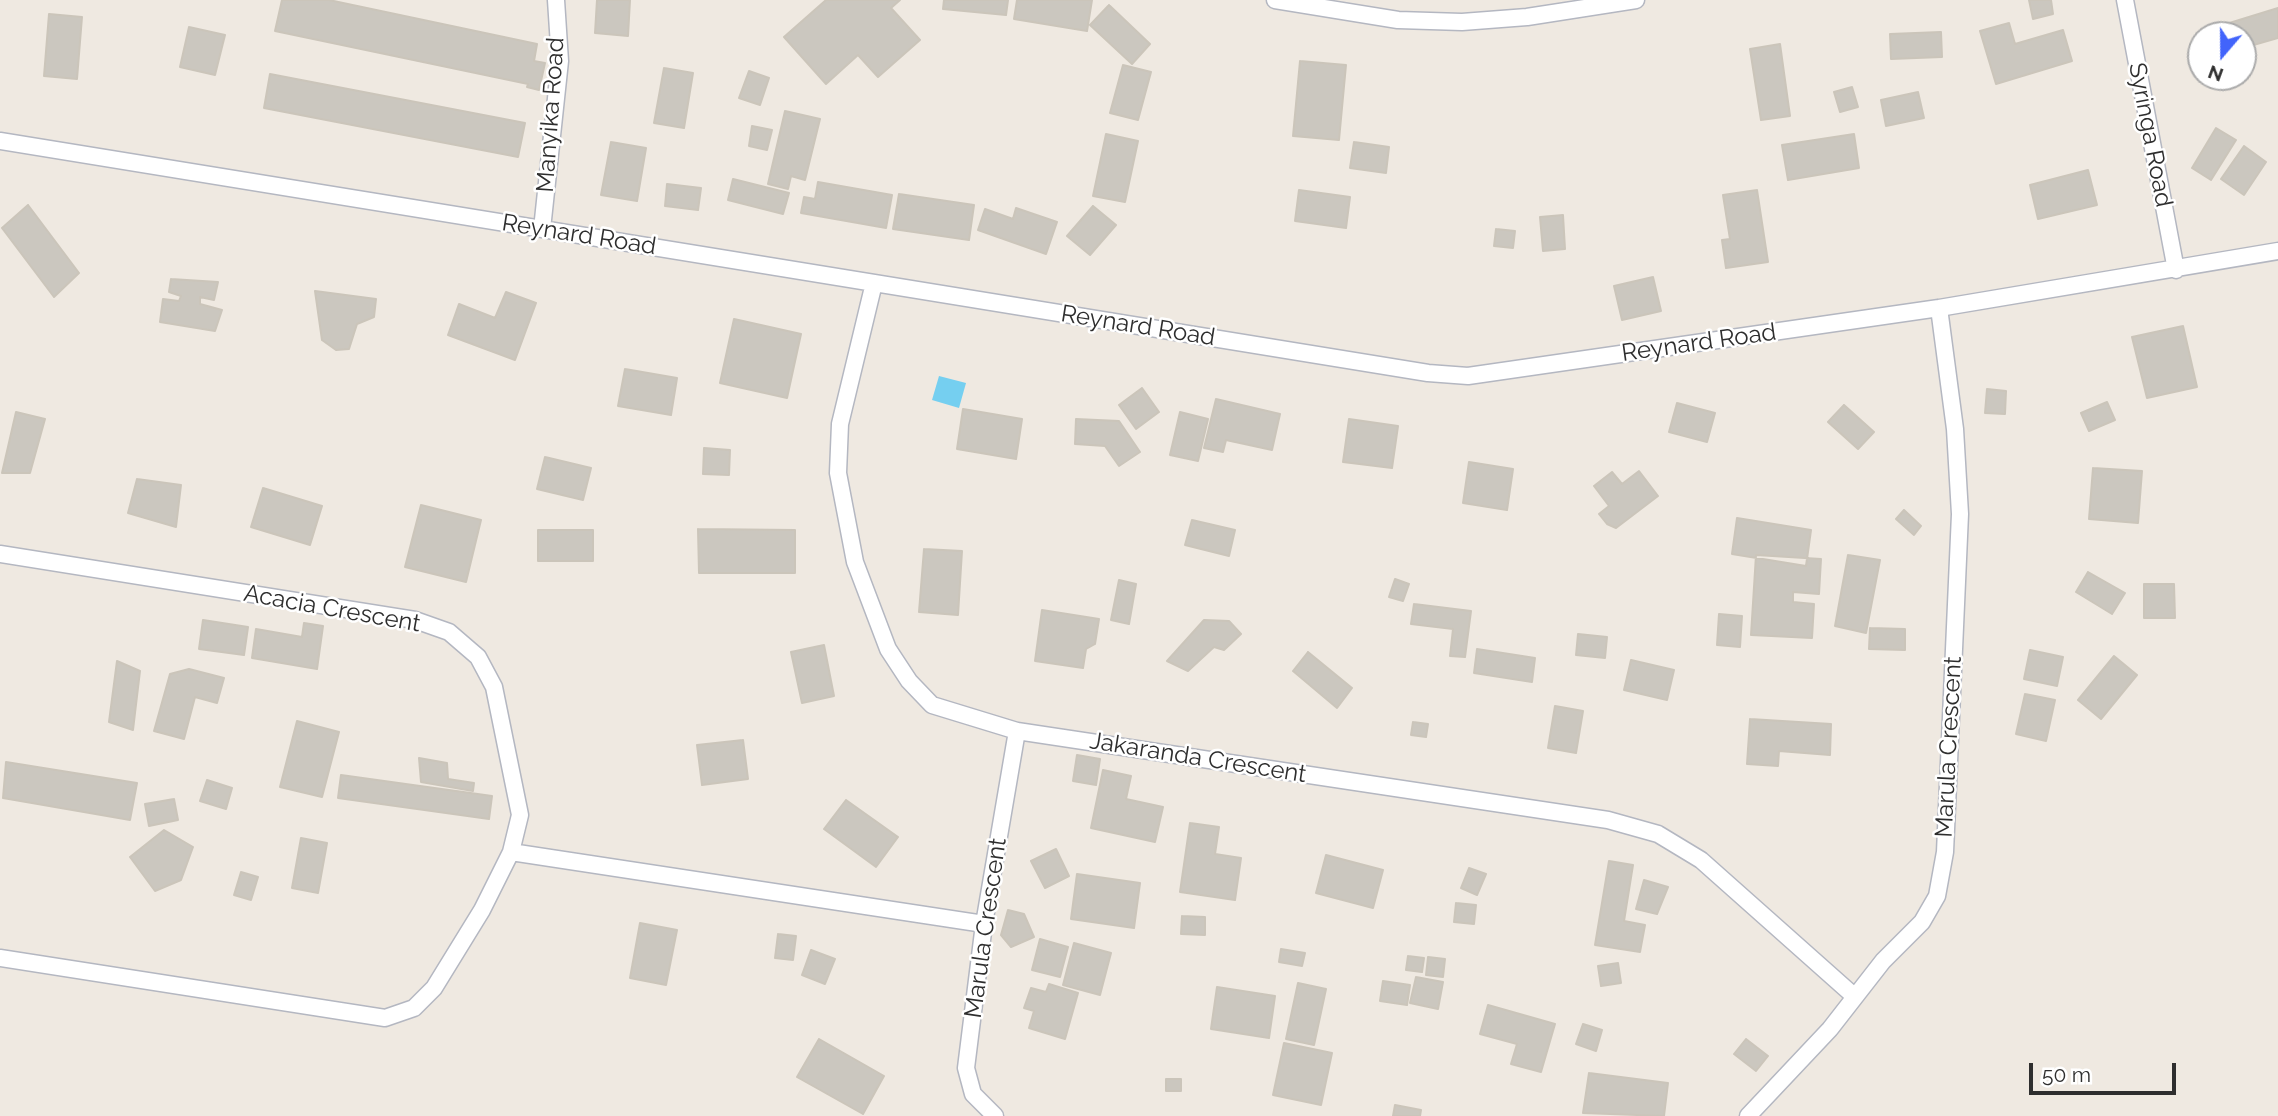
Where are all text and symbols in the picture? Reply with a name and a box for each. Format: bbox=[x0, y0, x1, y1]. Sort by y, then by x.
north arrow bbox=[2187, 21, 2257, 91]
street label: Manyika Road bbox=[531, 36, 571, 194]
street label: Syringa Road bbox=[2122, 60, 2178, 210]
text: N bbox=[2205, 61, 2226, 87]
street label: Reynard Road bbox=[500, 209, 658, 261]
street label: Reynard Road bbox=[1059, 300, 1217, 352]
street label: Reynard Road bbox=[1620, 318, 1778, 368]
street label: Acacia Crescent bbox=[241, 579, 423, 639]
street label: Marula Crescent bbox=[1930, 656, 1968, 838]
street label: Jakaranda Crescent bbox=[1088, 727, 1308, 789]
street label: Marula Crescent bbox=[959, 836, 1013, 1020]
scale bar bbox=[2033, 1050, 2180, 1094]
text: 50 m bbox=[2042, 1062, 2091, 1087]

